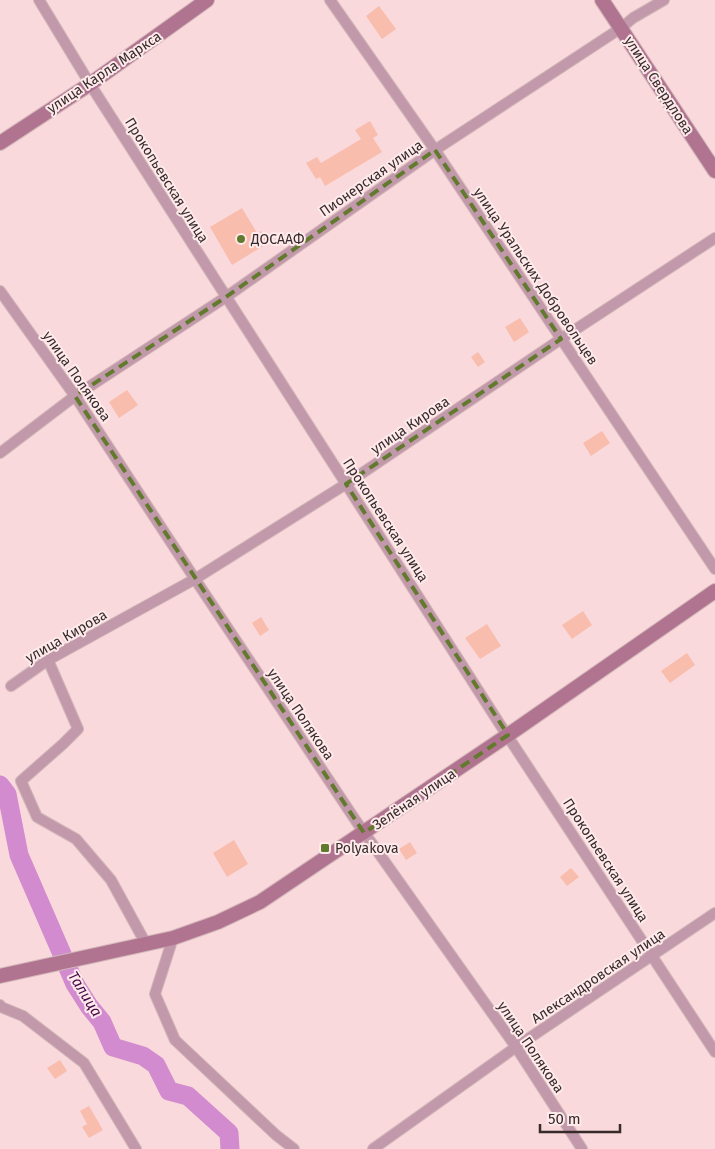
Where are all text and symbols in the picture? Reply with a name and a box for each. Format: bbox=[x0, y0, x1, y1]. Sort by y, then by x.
street label: улица Карла Маркса bbox=[44, 28, 165, 117]
street label: улица Свердлова bbox=[621, 33, 697, 137]
street label: Прокопьевская улица bbox=[121, 115, 212, 246]
street label: Пионерская улица bbox=[316, 136, 426, 220]
street label: улица Уральских Добровольцев bbox=[470, 184, 601, 368]
place label: ДОСААФ bbox=[250, 231, 304, 248]
marker: ДОСААФ bbox=[235, 233, 247, 245]
street label: улица Полякова bbox=[39, 328, 114, 425]
street label: улица Кирова bbox=[368, 393, 453, 458]
street label: Прокопьевская улица bbox=[339, 455, 432, 585]
street label: улица Кирова bbox=[22, 606, 110, 667]
street label: улица Полякова bbox=[264, 665, 337, 763]
street label: Зелёная улица bbox=[369, 765, 459, 834]
street label: Прокопьевская улица bbox=[559, 795, 652, 925]
place label: Polyakova bbox=[335, 840, 399, 857]
marker: Polyakova bbox=[319, 842, 331, 854]
street label: Александровская улица bbox=[528, 925, 668, 1027]
water label: Талица bbox=[64, 968, 106, 1020]
street label: улица Полякова bbox=[494, 998, 567, 1096]
scale bar bbox=[540, 1102, 620, 1134]
text: 50 m bbox=[548, 1110, 581, 1128]

